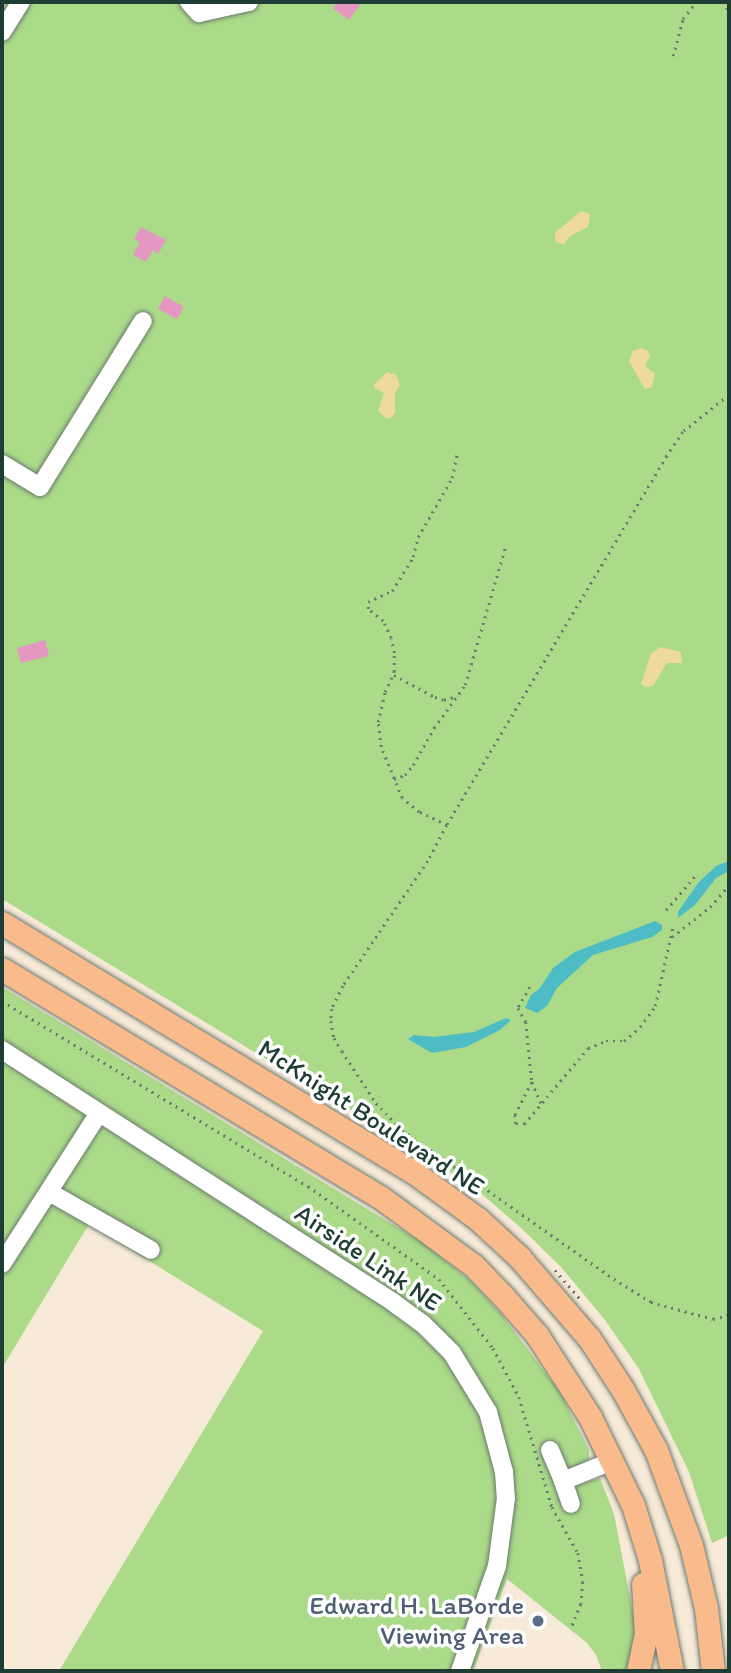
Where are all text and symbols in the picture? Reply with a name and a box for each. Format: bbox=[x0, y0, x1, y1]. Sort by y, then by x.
street label: McKnight Boulevard NE bbox=[252, 1033, 490, 1203]
street label: Airside Link NE bbox=[289, 1198, 447, 1318]
place label: Edward H. LaBorde Viewing Area bbox=[310, 1590, 524, 1652]
marker: Edward H. LaBorde Viewing Area bbox=[530, 1613, 546, 1629]

